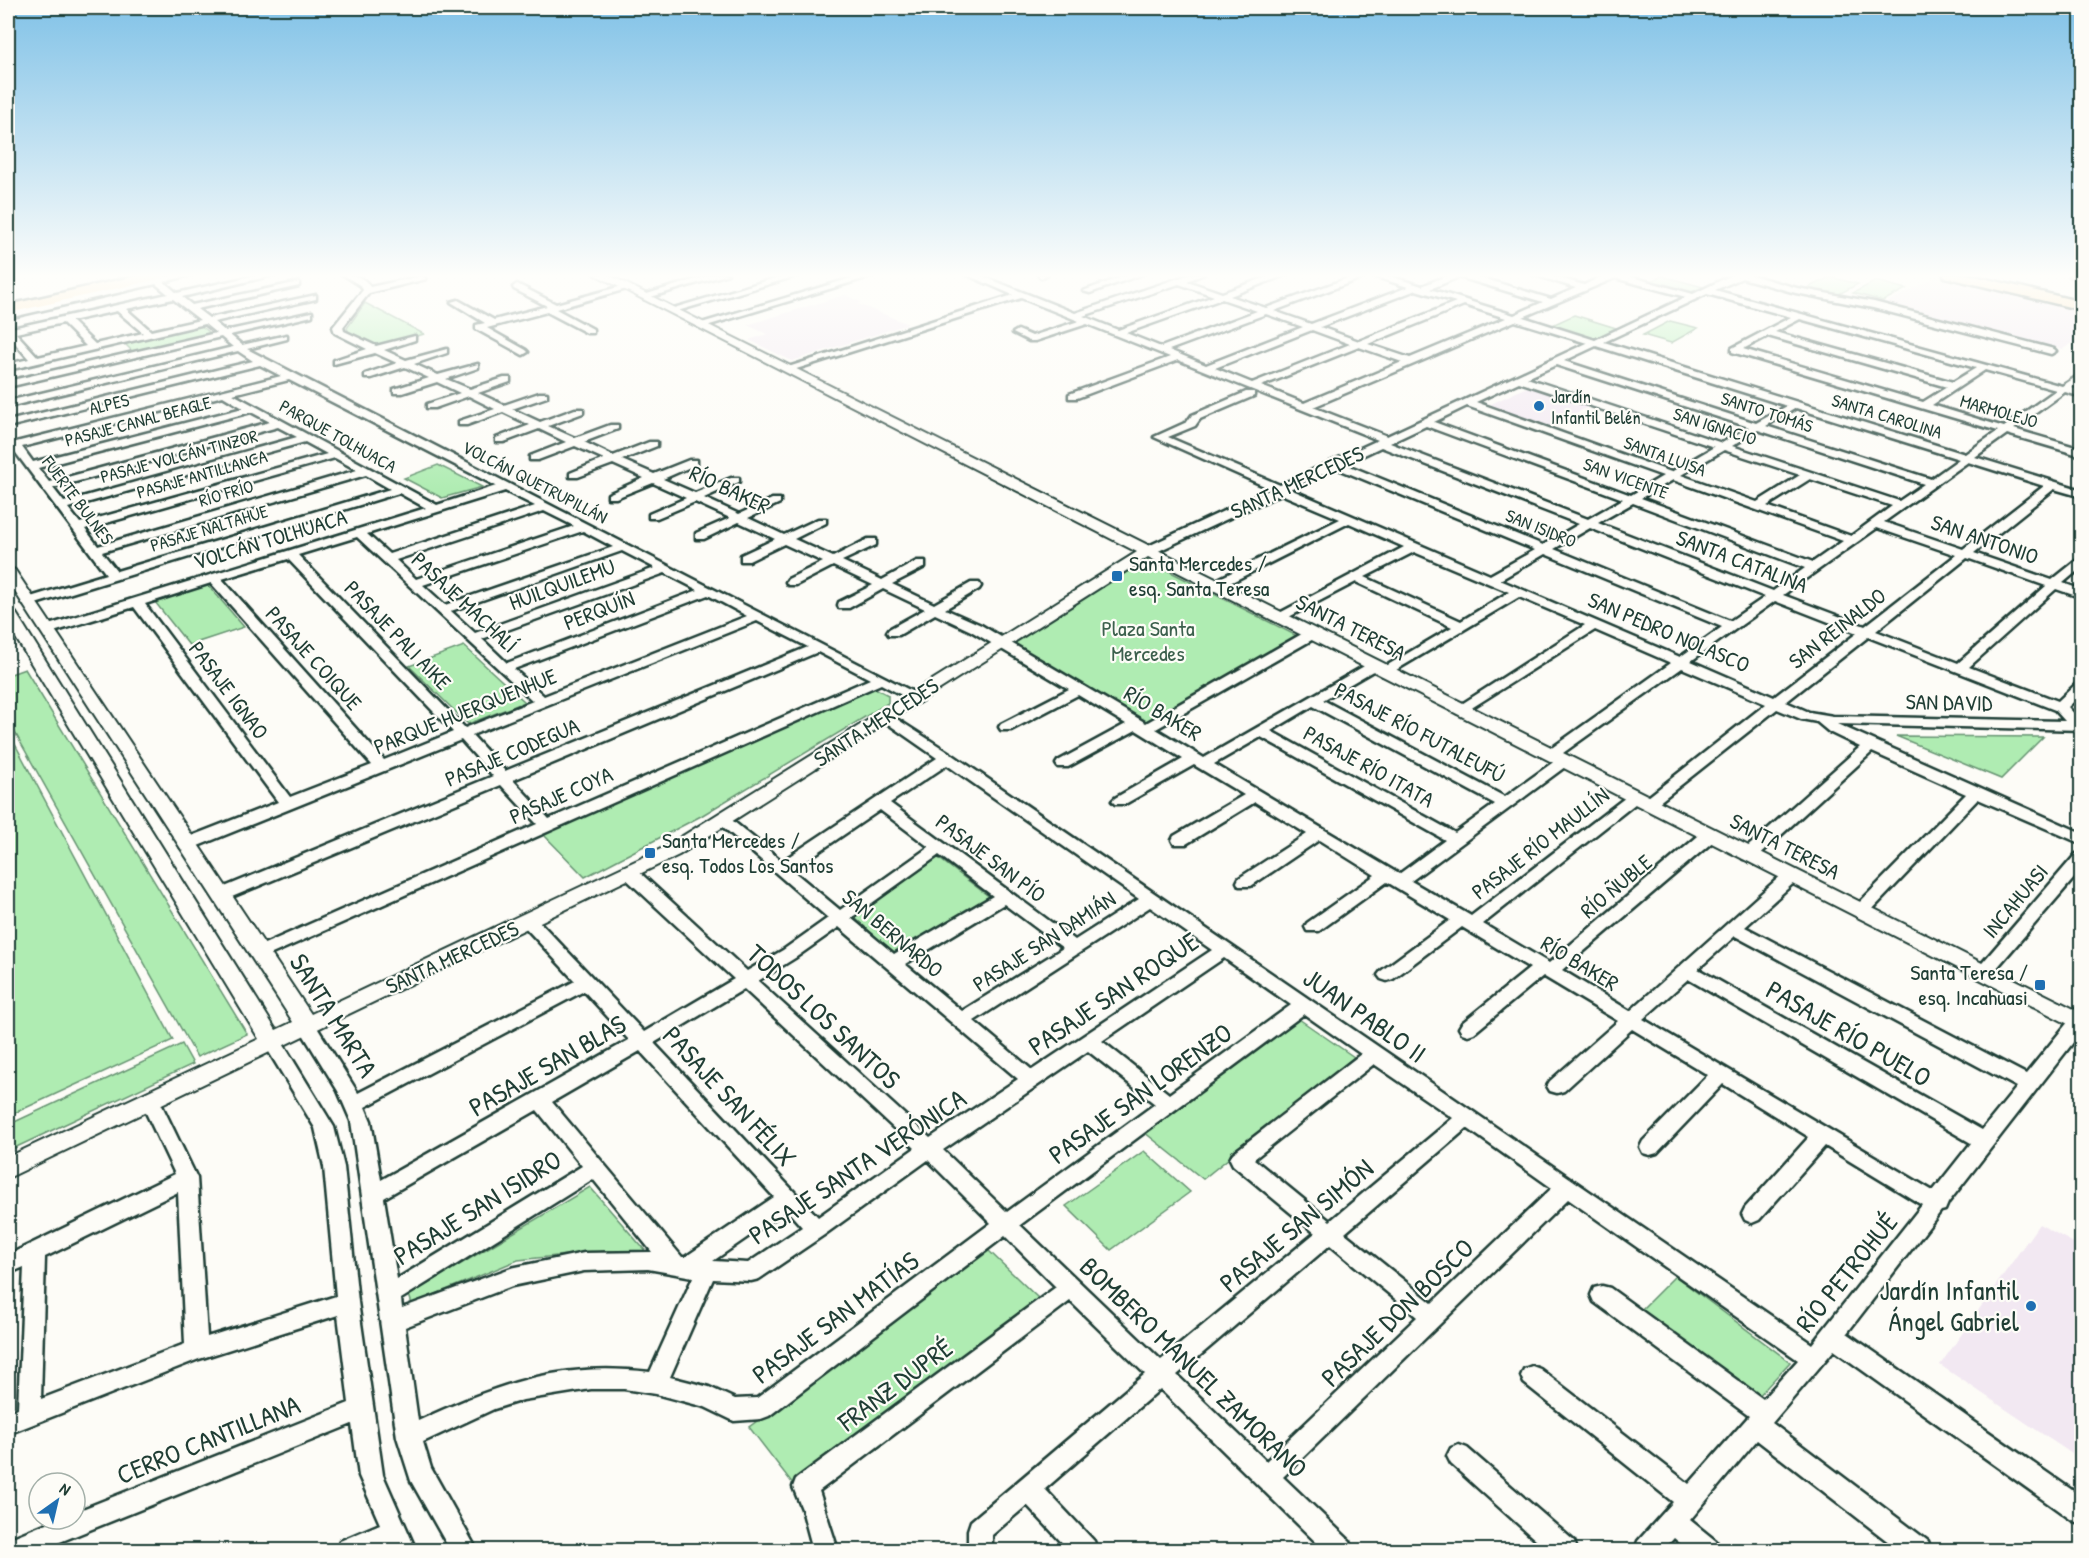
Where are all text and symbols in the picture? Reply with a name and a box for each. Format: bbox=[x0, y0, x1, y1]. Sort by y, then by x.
place label: Jardín Infantil Belén bbox=[1551, 384, 1641, 430]
street label: SANTO TOMÁS bbox=[1718, 385, 1816, 439]
street label: ALPES bbox=[86, 387, 132, 421]
street label: SANTA CAROLINA bbox=[1829, 387, 1945, 445]
street label: MARMOLEJO bbox=[1957, 388, 2041, 434]
street label: PASAJE CANAL BEAGLE bbox=[62, 389, 214, 453]
street label: PARQUE TOLHUACA bbox=[275, 393, 401, 479]
marker: Jardín Infantil Belén bbox=[1532, 399, 1546, 413]
street label: SAN IGNACIO bbox=[1670, 401, 1760, 451]
street label: PASAJE VOLCÁN TINZOR bbox=[98, 423, 260, 489]
street label: SANTA LUISA bbox=[1620, 430, 1710, 482]
street label: VOLCÁN QUETRUPILLÁN bbox=[458, 435, 612, 529]
street label: SANTA MERCEDES bbox=[1226, 438, 1368, 526]
street label: PASAJE ANTILLANCA bbox=[134, 443, 270, 505]
street label: FUERTE BULNES bbox=[36, 450, 120, 549]
street label: SAN VICENTE bbox=[1580, 451, 1672, 505]
street label: RÍO BAKER bbox=[685, 457, 775, 521]
street label: RÍO FRÍO bbox=[196, 473, 256, 513]
street label: PASAJE NALTAHUE bbox=[147, 498, 271, 558]
street label: VOLCÁN TOLHUACA bbox=[190, 501, 351, 577]
street label: SAN ISIDRO bbox=[1502, 503, 1580, 553]
street label: SAN ANTONIO bbox=[1927, 507, 2043, 571]
street label: SANTA CATALINA bbox=[1672, 522, 1812, 600]
street label: PASAJE MACHALÍ bbox=[405, 545, 525, 659]
place label: Santa Mercedes / esq. Santa Teresa bbox=[1129, 548, 1270, 603]
street label: HUILQUILEMU bbox=[505, 551, 619, 617]
marker: Santa Mercedes / esq. Santa Teresa bbox=[1110, 569, 1124, 583]
street label: PASAJE PALI AIKE bbox=[338, 574, 458, 697]
street label: SAN REINALDO bbox=[1782, 581, 1892, 675]
street label: PERQUÍN bbox=[559, 583, 639, 637]
street label: SAN PEDRO NOLASCO bbox=[1584, 584, 1754, 680]
street label: SANTA TERESA bbox=[1291, 587, 1411, 668]
street label: PASAJE COIQUE bbox=[259, 599, 369, 717]
park label: Plaza Santa Mercedes bbox=[1101, 613, 1195, 668]
street label: PASAJE IGNAO bbox=[182, 635, 276, 745]
street label: PARQUE HUERQUENHUE bbox=[369, 661, 561, 761]
street label: SANTA MERCEDES bbox=[808, 670, 944, 774]
street label: PASAJE RÍO FUTALEUFÚ bbox=[1329, 674, 1511, 790]
street label: RÍO BAKER bbox=[1119, 678, 1207, 748]
street label: SAN DAVID bbox=[1905, 686, 1993, 718]
street label: PASAJE CODEGUA bbox=[440, 710, 584, 794]
street label: PASAJE RÍO ITATA bbox=[1298, 718, 1440, 814]
street label: PASAJE COYA bbox=[505, 759, 618, 831]
street label: PASAJE RÍO MAULLÍN bbox=[1465, 780, 1615, 906]
street label: SANTA TERESA bbox=[1725, 806, 1845, 887]
street label: PASAJE SAN PÍO bbox=[930, 807, 1052, 909]
place label: Santa Mercedes / esq. Todos Los Santos bbox=[662, 825, 833, 880]
marker: Santa Mercedes / esq. Todos Los Santos bbox=[643, 846, 657, 860]
street label: RÍO ÑUBLE bbox=[1574, 847, 1659, 925]
street label: INCAHUASI bbox=[1975, 858, 2055, 944]
street label: SAN BERNARDO bbox=[836, 882, 950, 984]
street label: PASAJE SAN DAMIÁN bbox=[967, 884, 1121, 998]
street label: SANTA MERCEDES bbox=[381, 913, 523, 1001]
street label: PASAJE SAN ROQUE bbox=[1021, 923, 1205, 1063]
street label: RÍO BAKER bbox=[1536, 928, 1624, 998]
street label: TODOS LOS SANTOS bbox=[739, 935, 909, 1097]
street label: SANTA MARTA bbox=[282, 946, 386, 1084]
place label: Santa Teresa / esq. Incahuasi bbox=[1910, 957, 2028, 1012]
street label: JUAN PABLO II bbox=[1296, 959, 1434, 1071]
street label: PASAJE RÍO PUELO bbox=[1760, 971, 1938, 1095]
marker: Santa Teresa / esq. Incahuasi bbox=[2033, 978, 2047, 992]
street label: PASAJE SAN BLAS bbox=[462, 1006, 632, 1124]
street label: PASAJE SAN LORENZO bbox=[1041, 1014, 1239, 1172]
street label: PASAJE SAN FÉLIX bbox=[655, 1018, 805, 1174]
street label: PASAJE SANTA VERÓNICA bbox=[741, 1080, 973, 1252]
street label: PASAJE SAN ISIDRO bbox=[386, 1141, 568, 1273]
street label: PASAJE SAN SIMÓN bbox=[1212, 1150, 1380, 1300]
street label: RÍO PETROHUÉ bbox=[1787, 1205, 1905, 1339]
street label: PASAJE DON BOSCO bbox=[1313, 1230, 1481, 1394]
street label: PASAJE SAN MATÍAS bbox=[744, 1242, 926, 1392]
street label: BOMBERO MANUEL ZAMORANO bbox=[1072, 1249, 1316, 1485]
place label: Jardín Infantil Ángel Gabriel bbox=[1879, 1272, 2020, 1340]
marker: Jardín Infantil Ángel Gabriel bbox=[2024, 1299, 2038, 1313]
street label: FRANZ DUPRÉ bbox=[830, 1329, 960, 1440]
street label: CERRO CANTILLANA bbox=[111, 1386, 305, 1492]
north arrow bbox=[27, 1471, 87, 1531]
text: N bbox=[56, 1477, 75, 1500]

